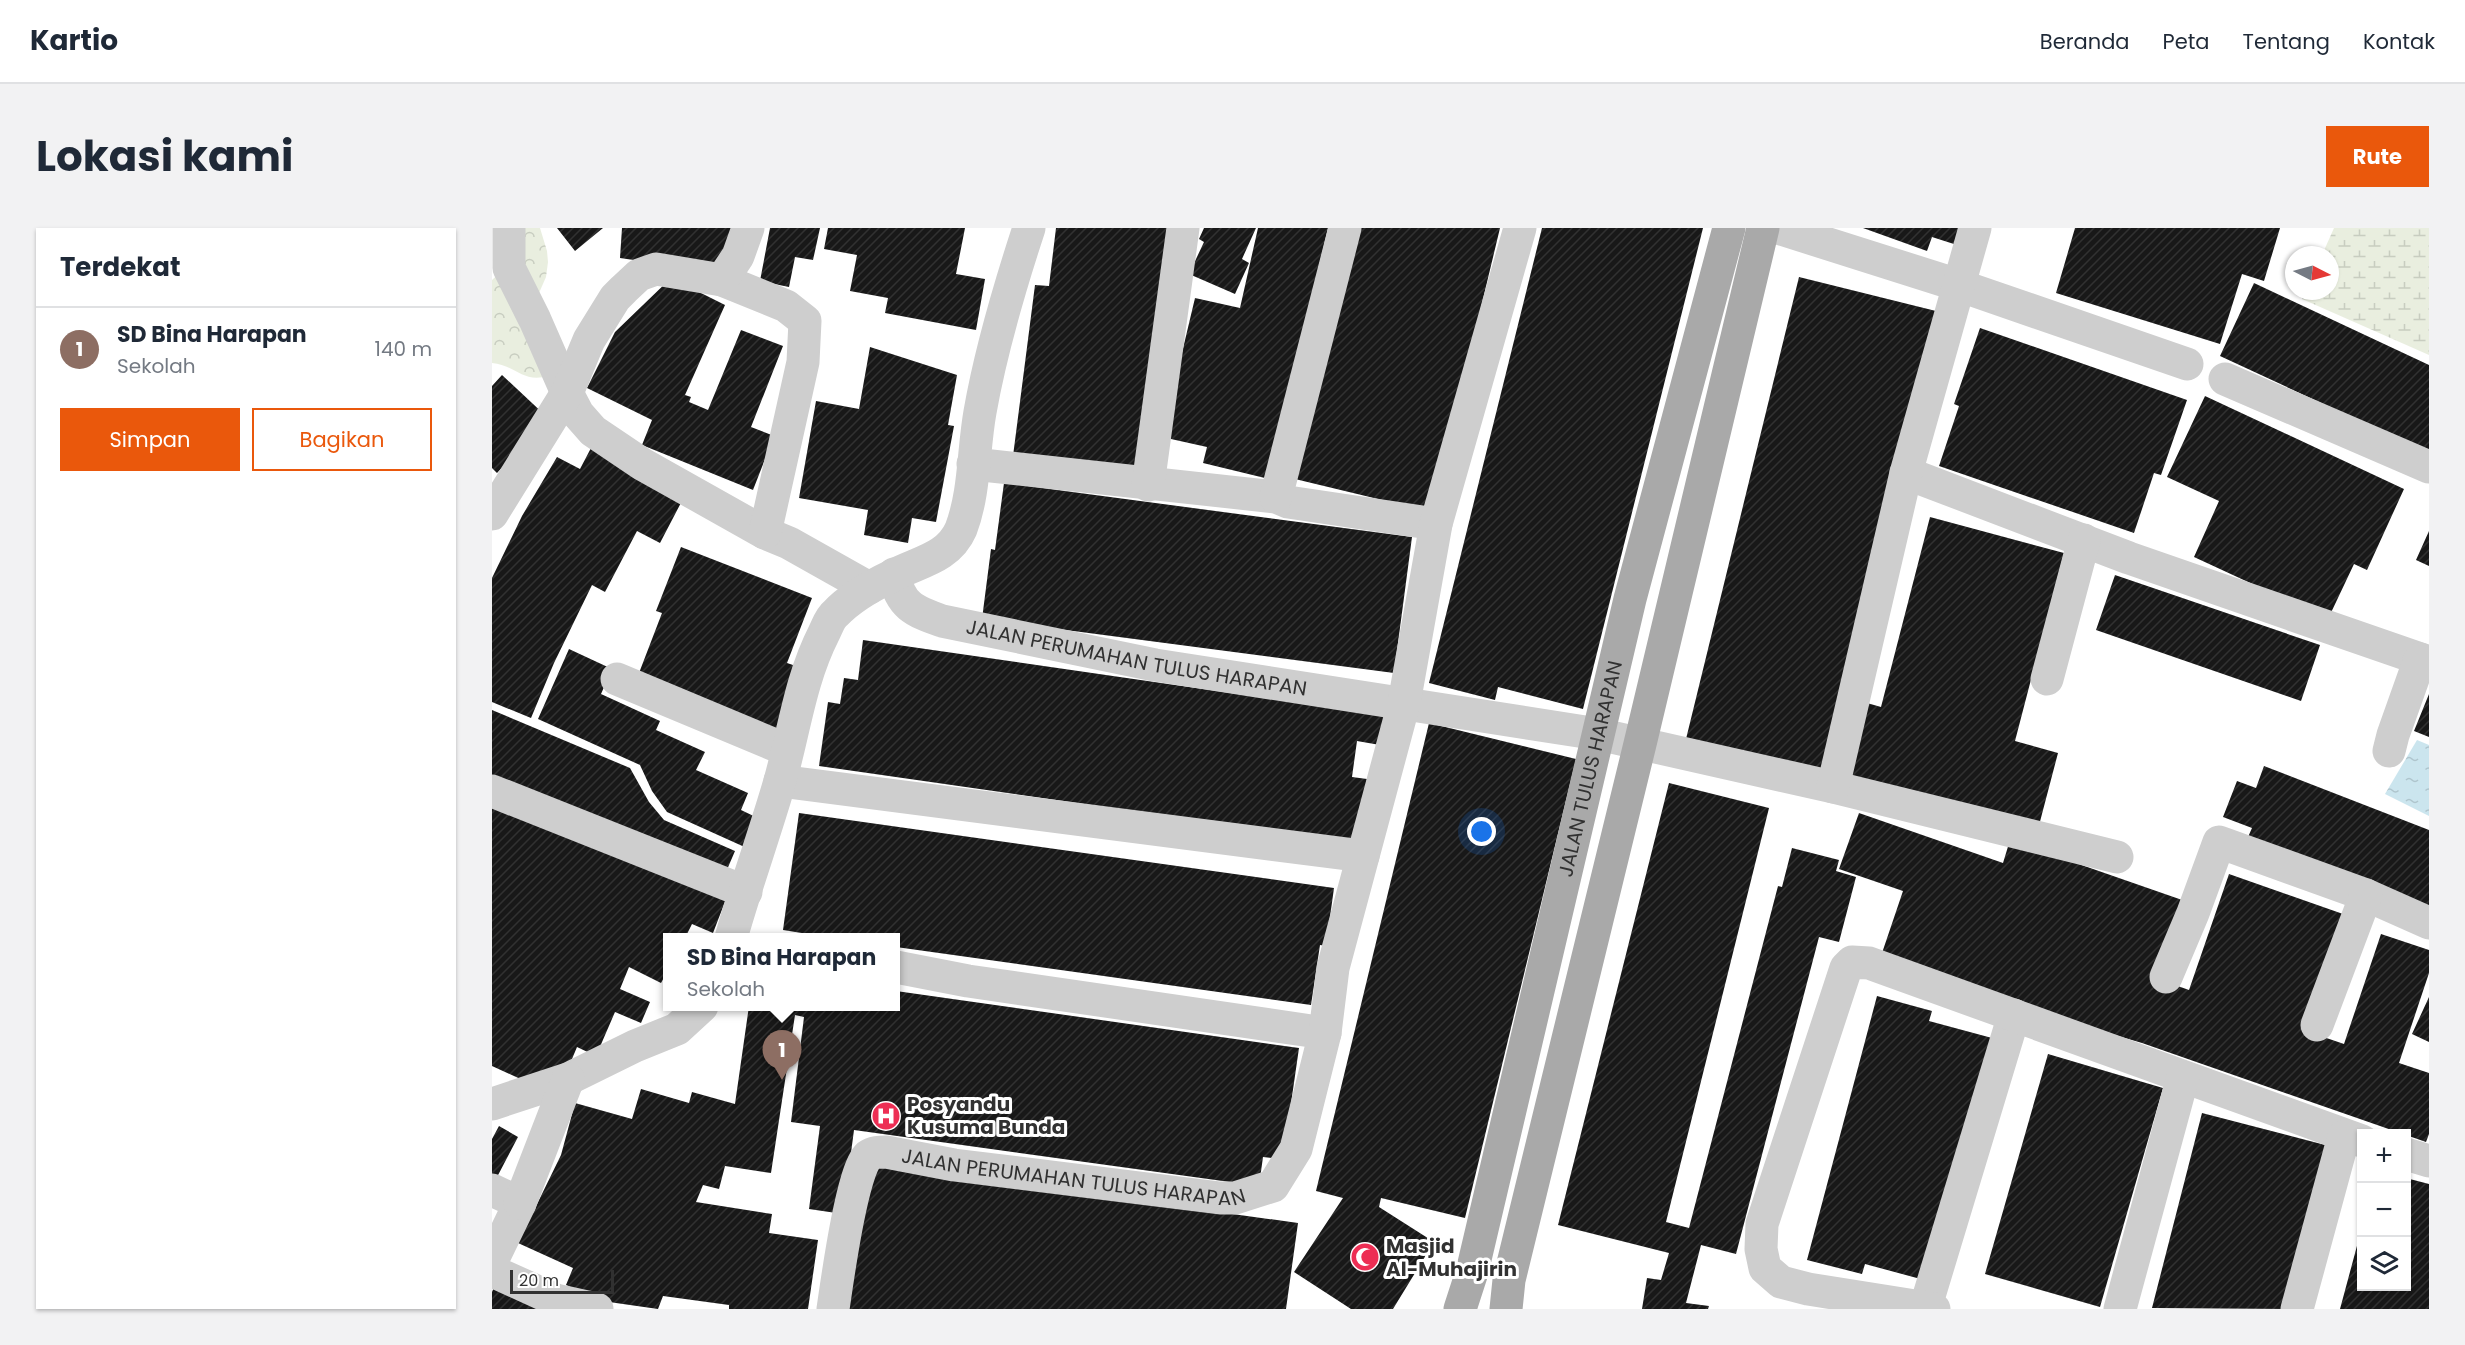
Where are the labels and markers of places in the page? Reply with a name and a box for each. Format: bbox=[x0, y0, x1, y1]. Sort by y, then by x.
pin: 1 bbox=[762, 1030, 802, 1080]
place label: Posyandu Kusuma Bunda bbox=[907, 1090, 1065, 1141]
hospital icon: Posyandu Kusuma Bunda bbox=[870, 1100, 902, 1132]
place label: Masjid Al-Muhajirin bbox=[1386, 1232, 1517, 1283]
mosque icon: Masjid Al-Muhajirin bbox=[1349, 1241, 1381, 1273]

